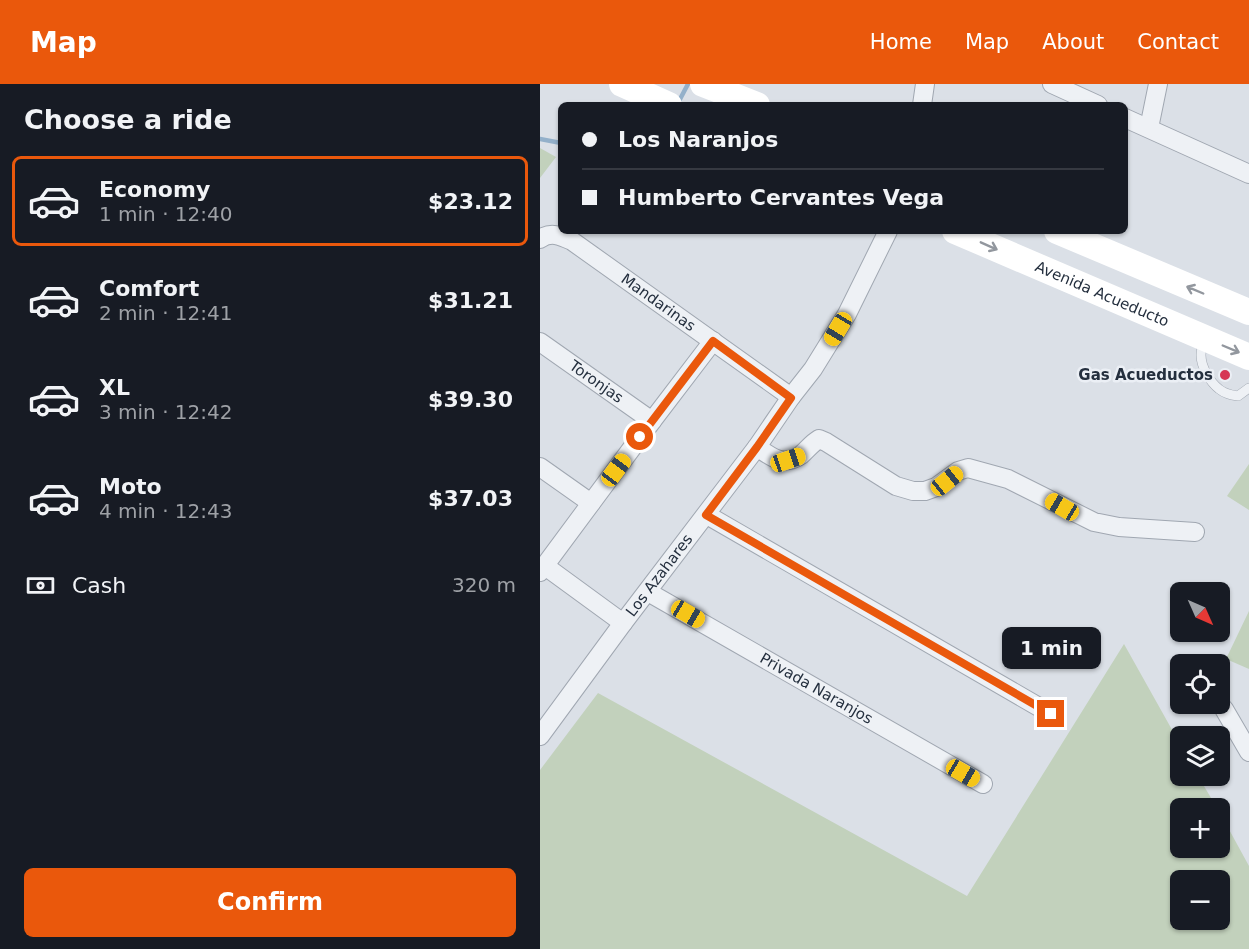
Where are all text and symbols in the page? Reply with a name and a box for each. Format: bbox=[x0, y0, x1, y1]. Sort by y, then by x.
text: Map bbox=[30, 26, 97, 59]
text: Home bbox=[870, 30, 932, 54]
text: Map bbox=[965, 30, 1009, 54]
text: About bbox=[1042, 30, 1104, 54]
text: Contact bbox=[1137, 30, 1219, 54]
text: Choose a ride bbox=[24, 104, 232, 135]
text: Los Naranjos bbox=[618, 127, 778, 152]
icon: car bbox=[27, 174, 81, 228]
text: Economy bbox=[99, 177, 210, 202]
text: Humberto Cervantes Vega bbox=[618, 185, 944, 210]
text: $23.12 bbox=[428, 189, 513, 214]
text: 1 min · 12:40 bbox=[99, 202, 233, 226]
one-way arrow bbox=[980, 241, 998, 252]
street label: Avenida Acueducto bbox=[1032, 257, 1172, 331]
street label: Mandarinas bbox=[618, 270, 699, 335]
icon: car bbox=[27, 273, 81, 327]
text: Comfort bbox=[99, 276, 199, 301]
one-way arrow bbox=[1186, 283, 1204, 294]
text: $31.21 bbox=[428, 288, 513, 313]
text: 2 min · 12:41 bbox=[99, 301, 233, 325]
car bbox=[821, 309, 855, 349]
one-way arrow bbox=[1221, 344, 1240, 355]
street label: Toronjas bbox=[565, 356, 627, 407]
place label: Gas Acueductos bbox=[1078, 366, 1213, 384]
marker: Gas Acueductos bbox=[1218, 368, 1232, 382]
icon: car bbox=[27, 372, 81, 426]
text: XL bbox=[99, 375, 130, 400]
text: $39.30 bbox=[428, 387, 513, 412]
text: 3 min · 12:42 bbox=[99, 400, 233, 424]
route start bbox=[626, 423, 653, 450]
car bbox=[768, 446, 808, 474]
car bbox=[598, 450, 634, 490]
car bbox=[927, 463, 967, 499]
icon: car bbox=[27, 471, 81, 525]
text: Moto bbox=[99, 474, 162, 499]
text: $37.03 bbox=[428, 486, 513, 511]
car bbox=[1042, 490, 1082, 524]
text: 4 min · 12:43 bbox=[99, 499, 233, 523]
street label: Los Azahares bbox=[622, 531, 696, 620]
icon: cash bbox=[24, 569, 57, 602]
text: Cash bbox=[72, 573, 126, 598]
text: 320 m bbox=[452, 573, 516, 597]
north arrow bbox=[1170, 582, 1230, 642]
map controls bbox=[1170, 582, 1230, 930]
car bbox=[668, 597, 708, 631]
callout: 1 min bbox=[1002, 627, 1100, 669]
text: 1 min bbox=[1020, 636, 1083, 660]
street label: Privada Naranjos bbox=[757, 649, 876, 728]
button: locate bbox=[1170, 654, 1230, 714]
route end bbox=[1037, 700, 1064, 727]
button: layers bbox=[1170, 726, 1230, 786]
car bbox=[943, 756, 983, 790]
button: + bbox=[1170, 798, 1230, 858]
button: Confirm bbox=[24, 868, 516, 937]
button: − bbox=[1170, 870, 1230, 930]

